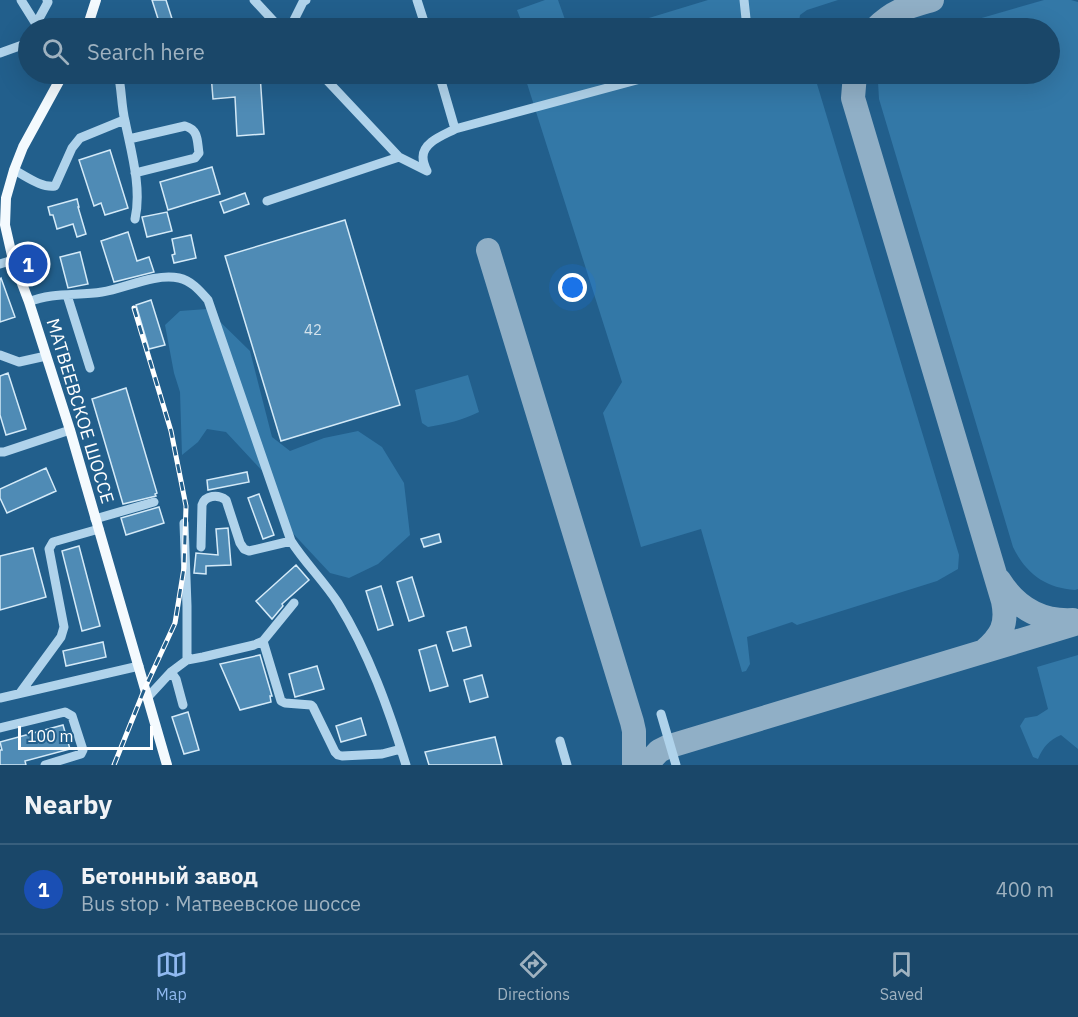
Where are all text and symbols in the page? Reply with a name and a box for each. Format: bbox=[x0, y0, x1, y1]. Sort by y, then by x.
search box bbox=[18, 18, 1060, 84]
icon: search bbox=[39, 35, 72, 68]
text: Search here bbox=[87, 37, 205, 66]
pin: 1 bbox=[9, 242, 48, 286]
your location bbox=[558, 273, 587, 302]
street label: МАТВЕЕВСКОЕ ШОССЕ bbox=[41, 315, 120, 506]
house number: 42 bbox=[304, 320, 322, 339]
scale bar bbox=[18, 723, 153, 750]
text: 100 m bbox=[27, 726, 74, 746]
text: Nearby bbox=[24, 787, 112, 821]
text: Бетонный завод bbox=[81, 861, 258, 890]
text: 1 bbox=[38, 876, 50, 903]
text: 400 m bbox=[996, 876, 1054, 903]
text: Bus stop · Матвеевское шоссе bbox=[81, 890, 361, 917]
tab: Map bbox=[155, 948, 188, 1004]
tab: Directions bbox=[497, 948, 570, 1004]
tab: Saved bbox=[880, 948, 923, 1004]

